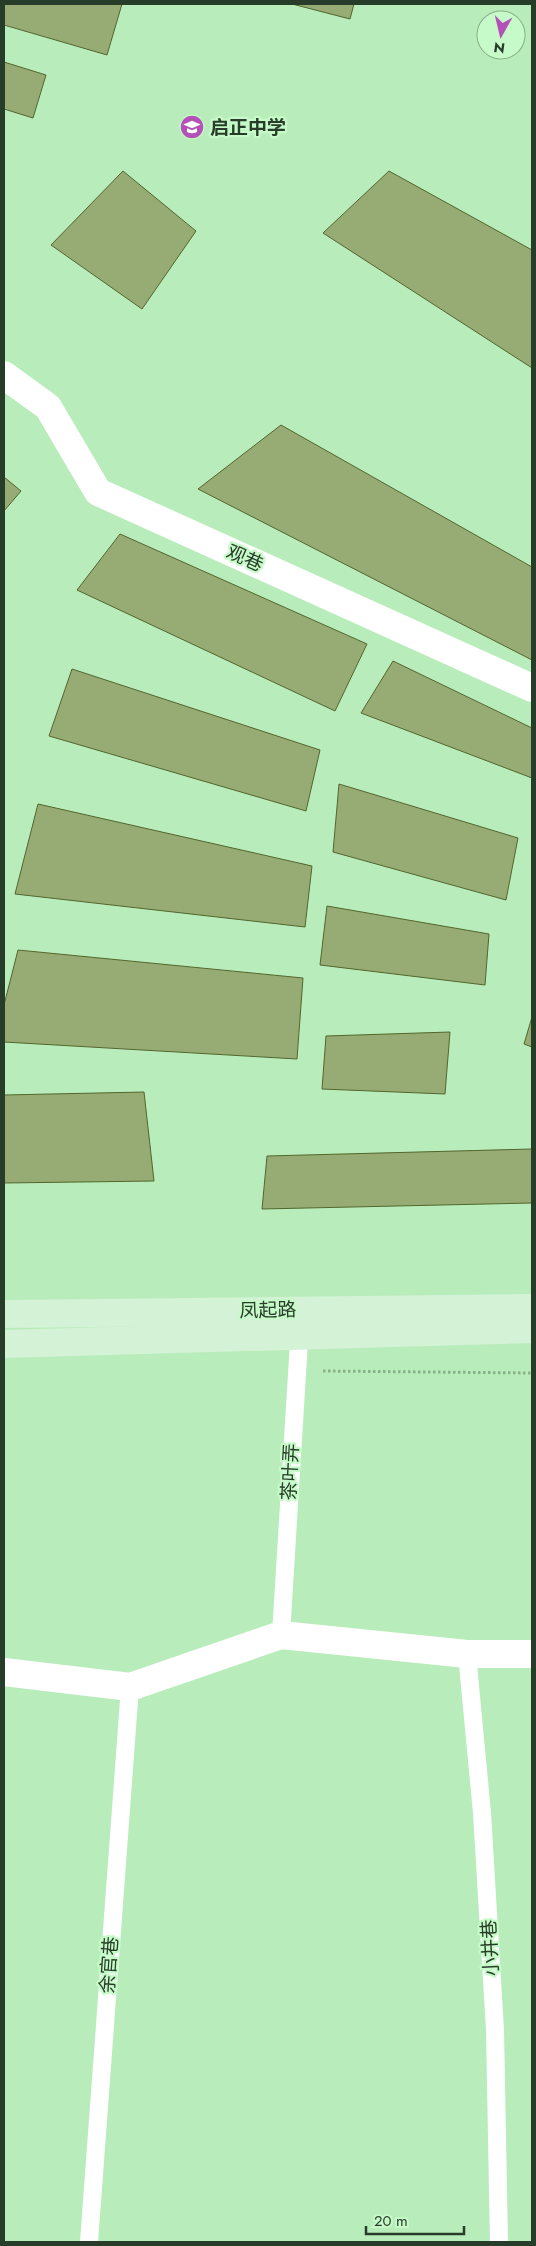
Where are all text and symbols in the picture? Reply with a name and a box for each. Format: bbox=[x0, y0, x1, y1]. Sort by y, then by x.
north arrow bbox=[476, 10, 526, 60]
text: N bbox=[492, 37, 506, 59]
school or university icon: 启正中学 bbox=[179, 114, 205, 140]
place label: 启正中学 bbox=[210, 114, 286, 141]
street label: 观巷 bbox=[222, 538, 268, 578]
street label: 凤起路 bbox=[239, 1296, 297, 1324]
street label: 茶叶弄 bbox=[275, 1443, 305, 1501]
street label: 小井巷 bbox=[475, 1919, 505, 1977]
street label: 余官巷 bbox=[94, 1936, 124, 1994]
scale bar bbox=[366, 2204, 464, 2236]
text: 20 m bbox=[374, 2210, 408, 2232]

